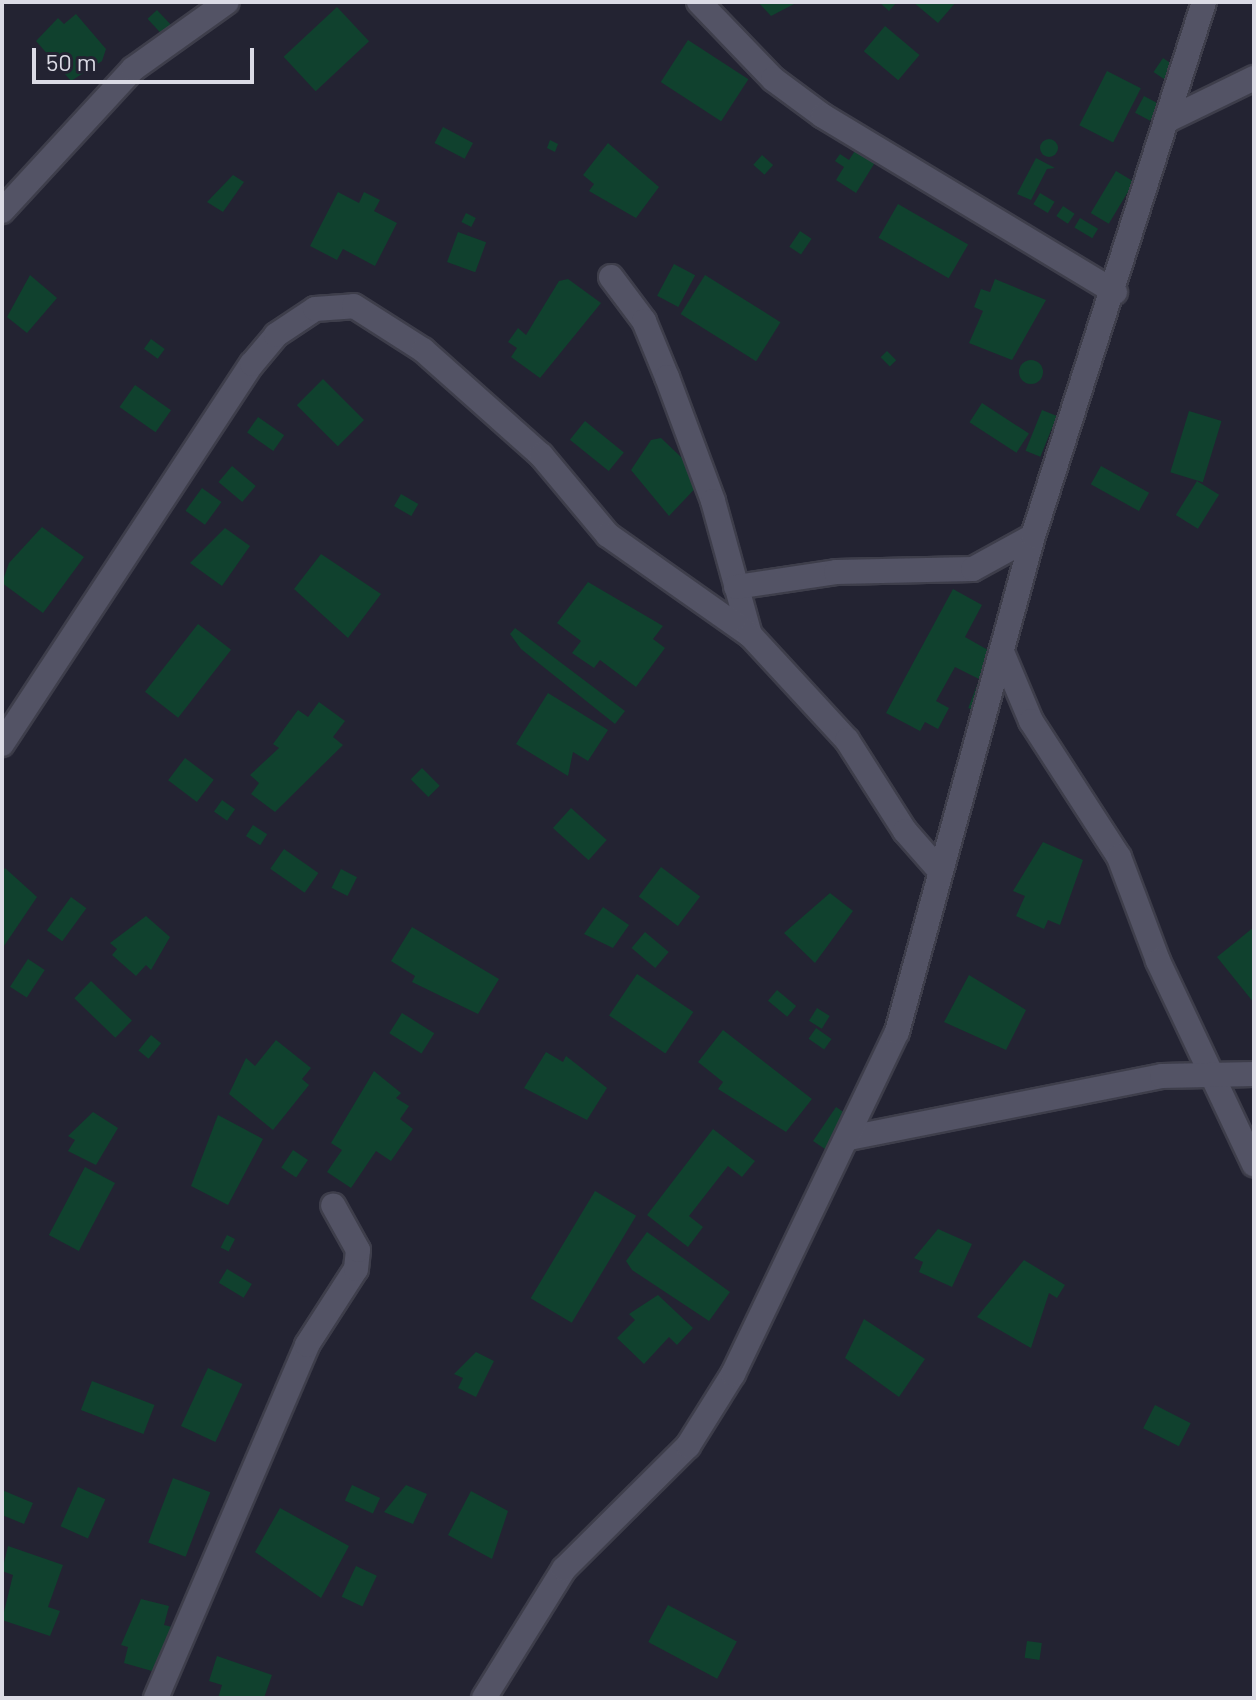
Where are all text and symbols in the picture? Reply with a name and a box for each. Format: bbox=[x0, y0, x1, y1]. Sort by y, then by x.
scale bar bbox=[36, 32, 258, 82]
text: 50 m bbox=[46, 47, 97, 76]

